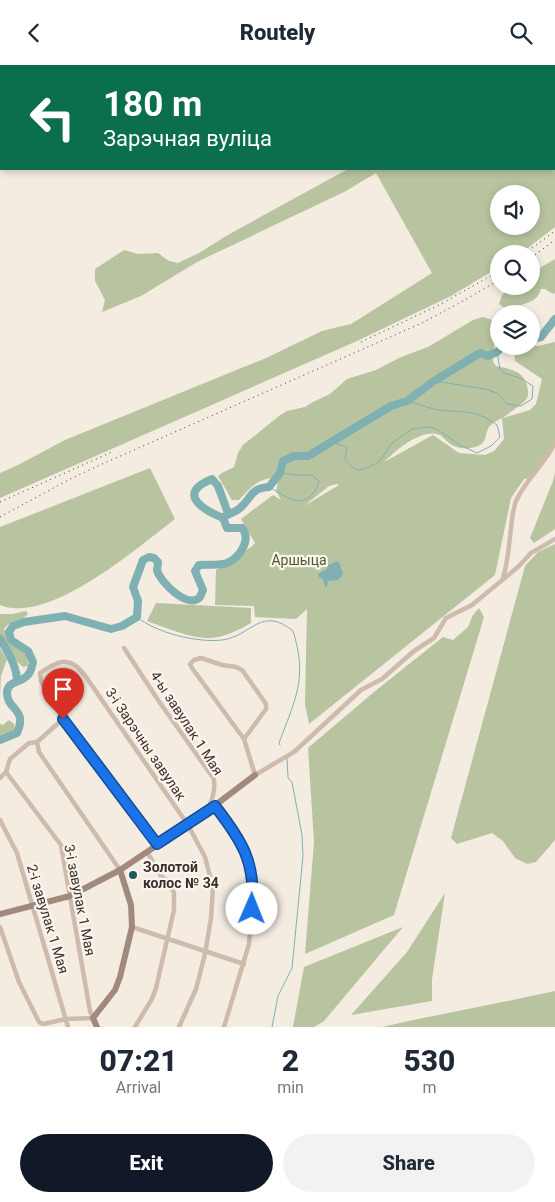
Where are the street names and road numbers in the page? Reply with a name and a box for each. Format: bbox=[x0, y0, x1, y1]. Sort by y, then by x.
street label: 4-ы завулак 1 Мая bbox=[147, 668, 227, 778]
street label: 3-і Зарэчны завулак bbox=[102, 685, 190, 804]
street label: 3-і завулак 1 Мая bbox=[61, 843, 99, 957]
street label: 2-і завулак 1 Мая bbox=[24, 863, 72, 975]

